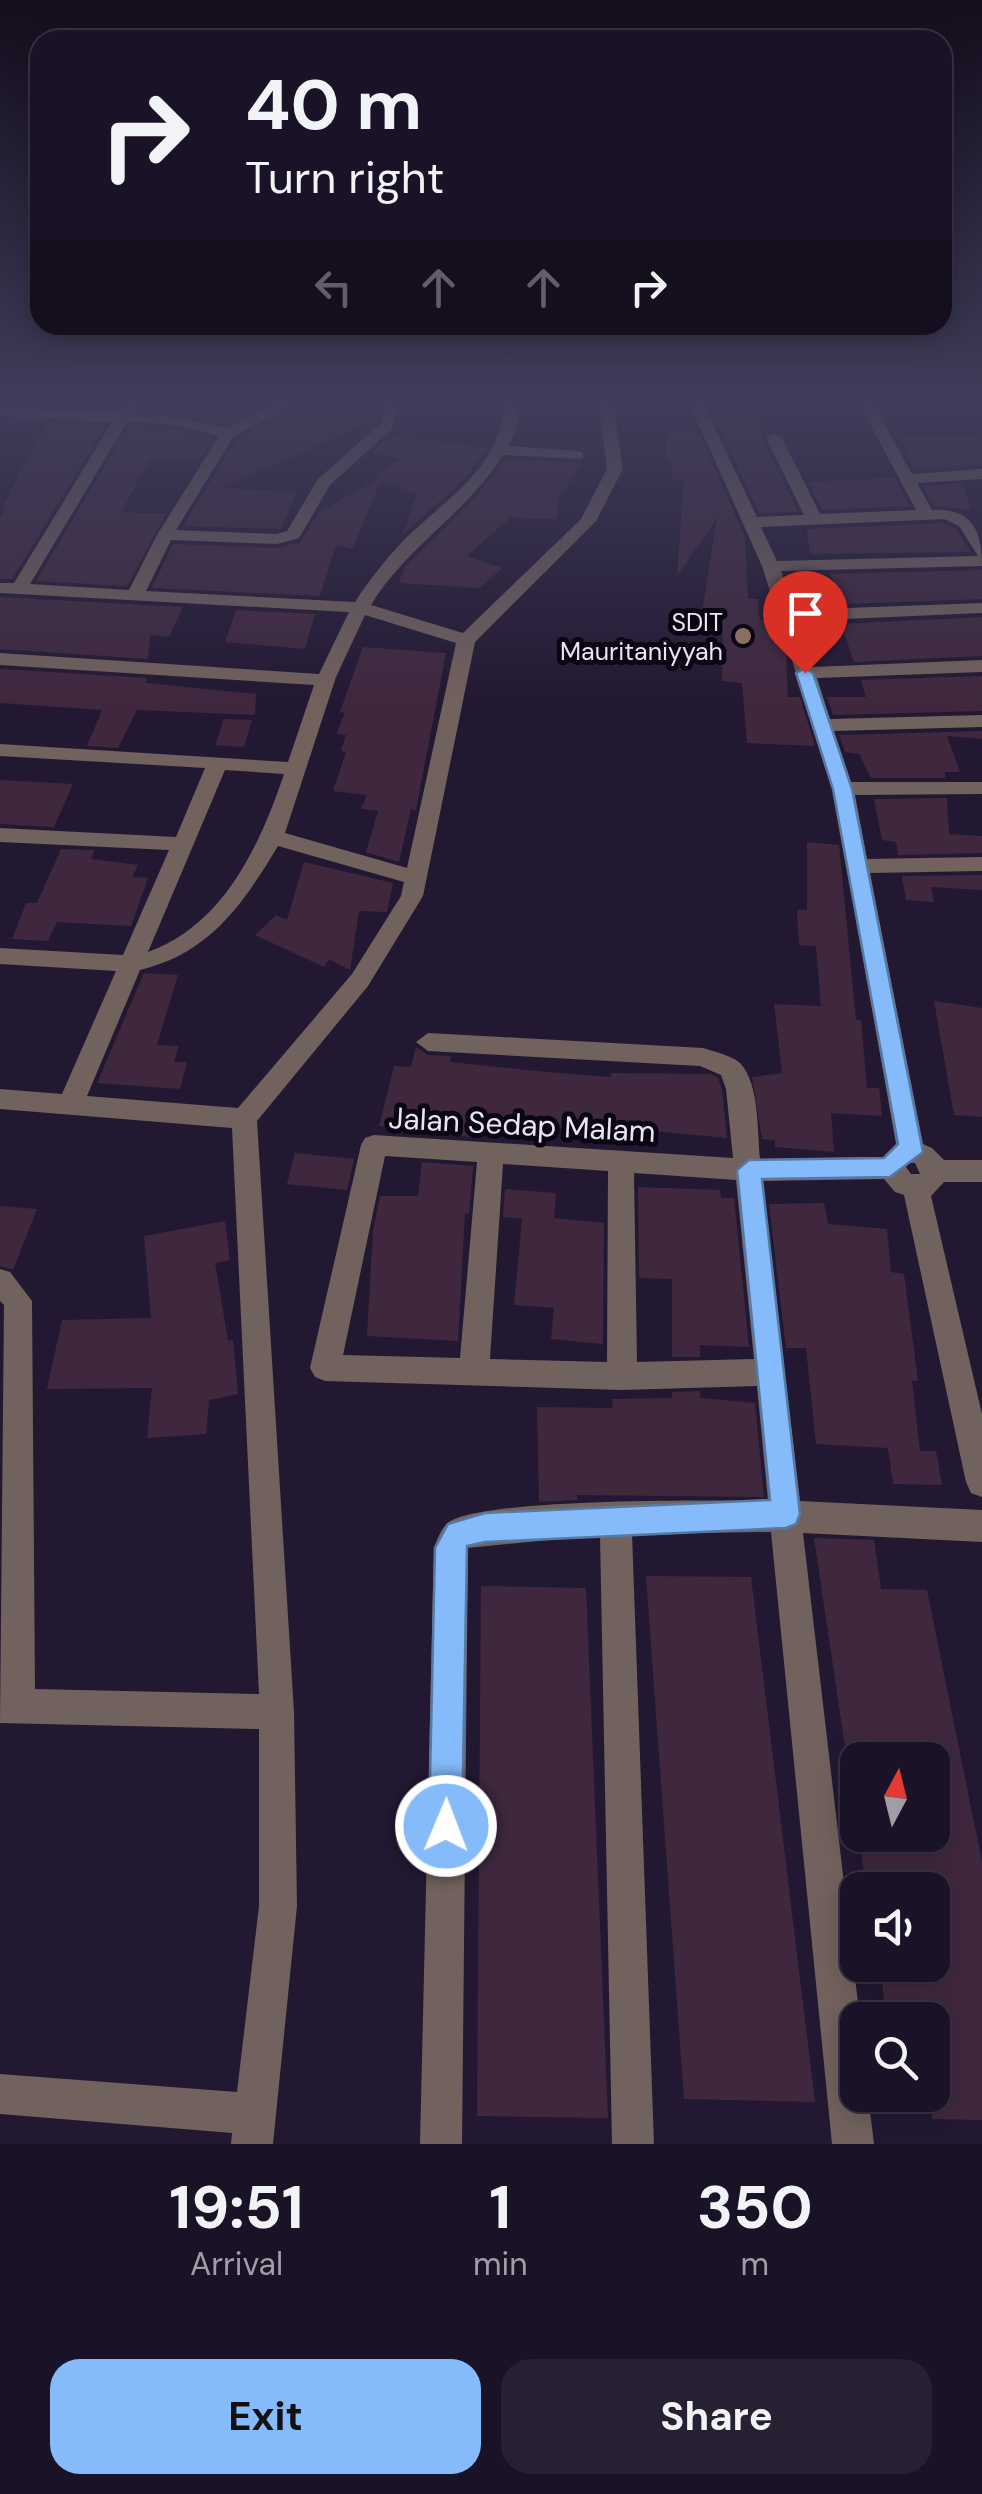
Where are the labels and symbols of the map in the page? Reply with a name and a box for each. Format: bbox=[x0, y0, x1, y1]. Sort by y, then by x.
pin bbox=[763, 571, 848, 674]
place label: SDIT Mauritaniyyah bbox=[560, 606, 723, 668]
marker: SDIT Mauritaniyyah bbox=[732, 625, 754, 647]
street label: Jalan Sedap Malam bbox=[388, 1098, 656, 1151]
north arrow bbox=[840, 1742, 950, 1852]
position arrow bbox=[394, 1774, 498, 1878]

